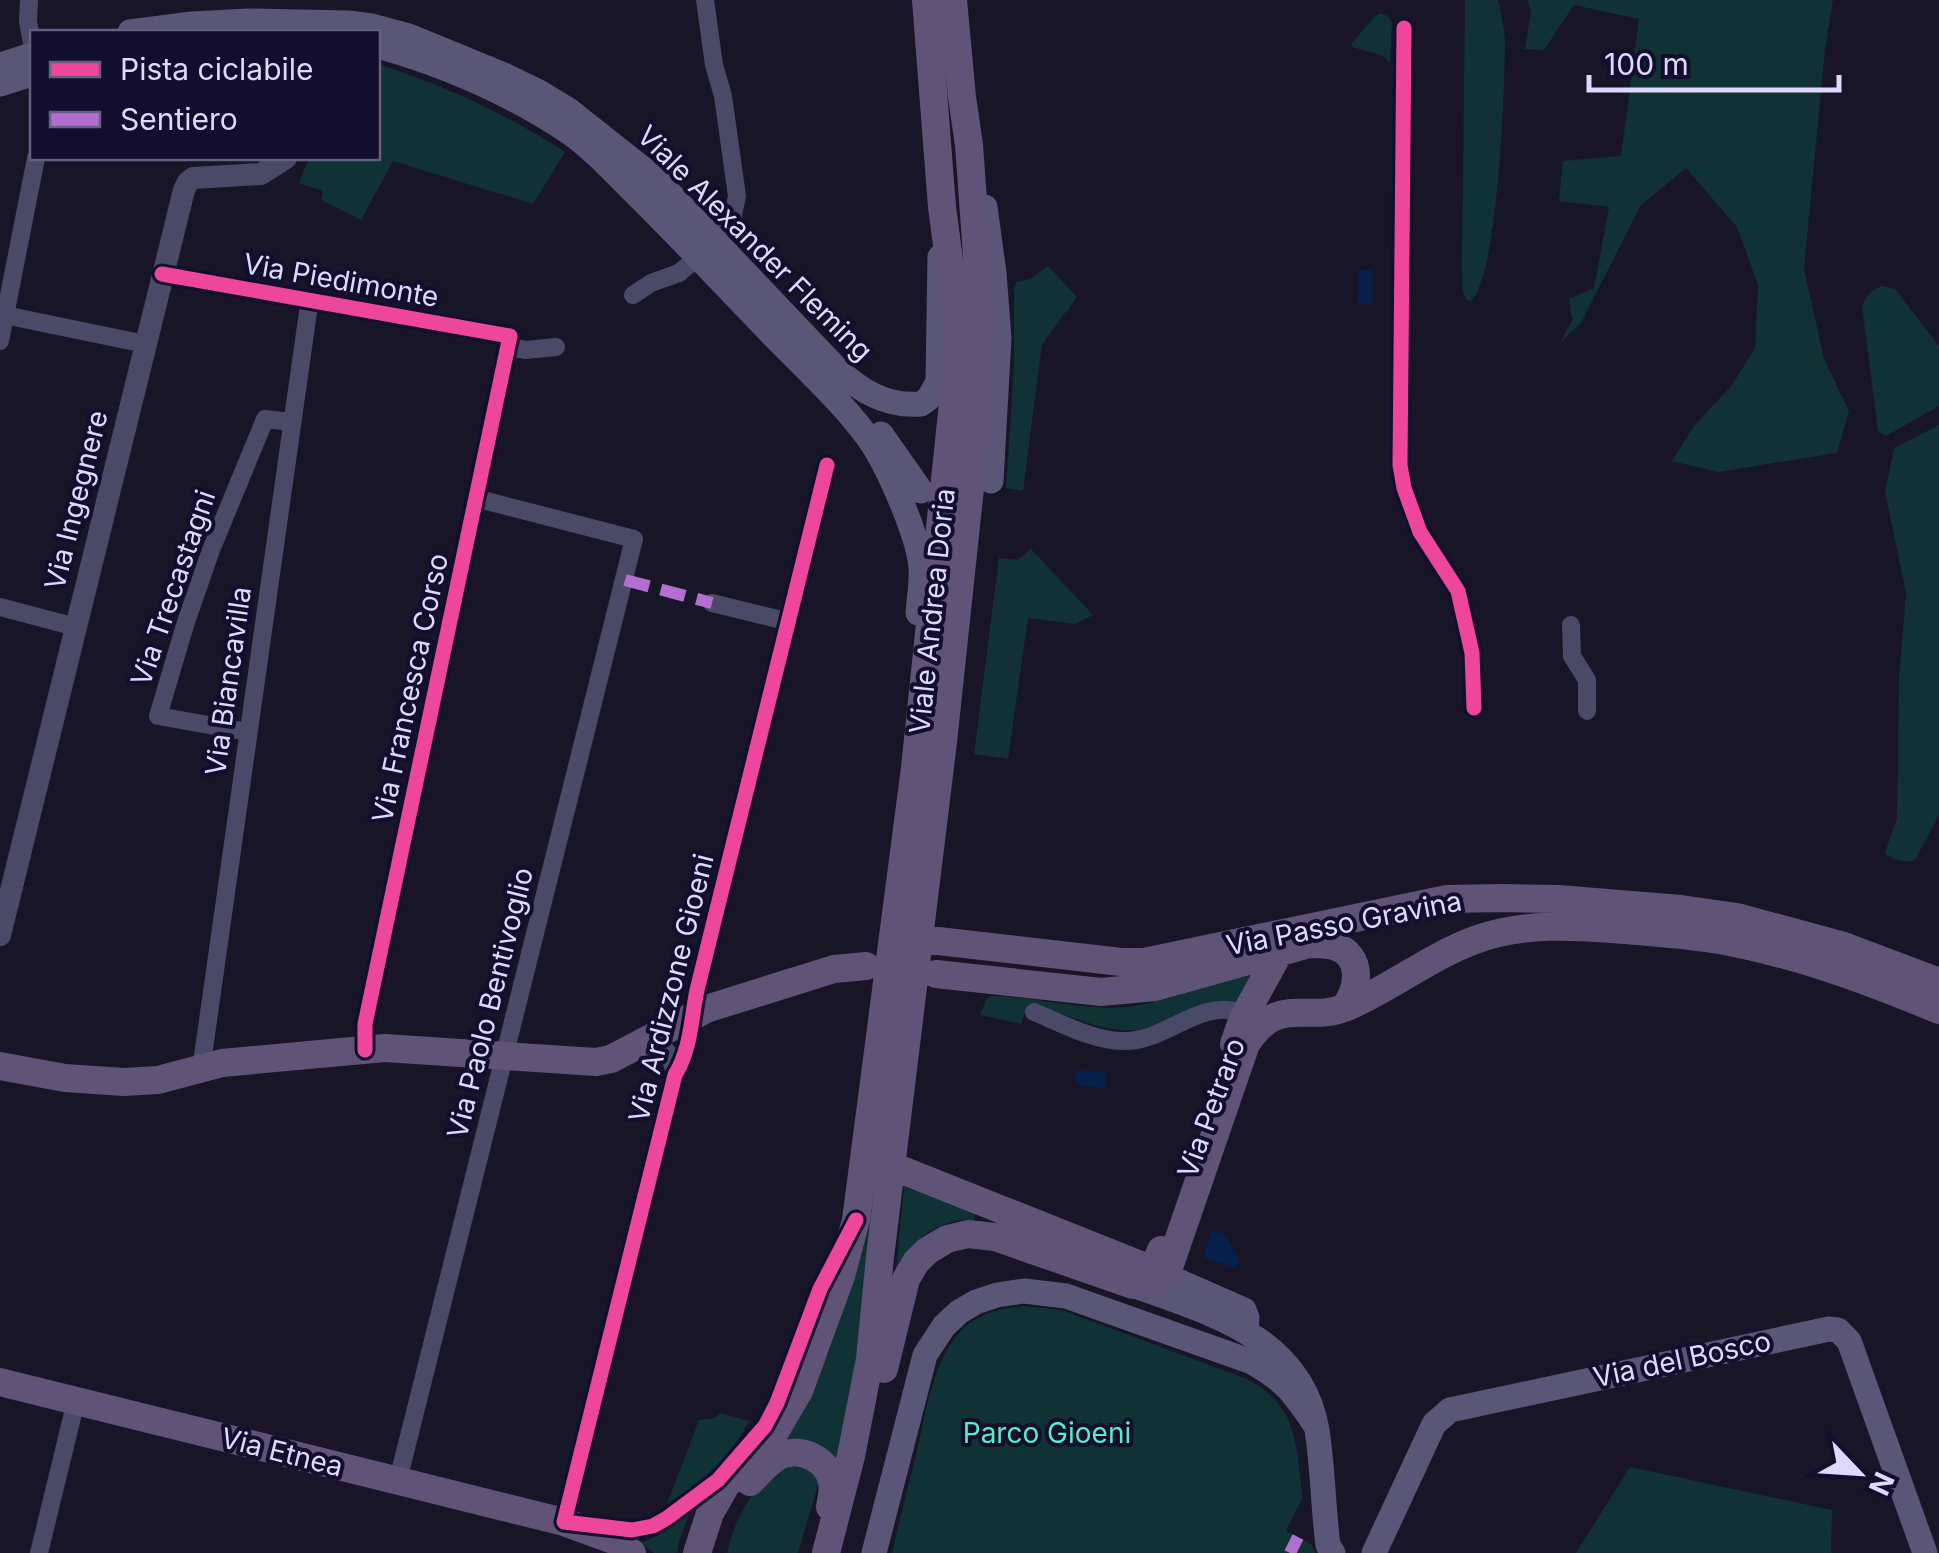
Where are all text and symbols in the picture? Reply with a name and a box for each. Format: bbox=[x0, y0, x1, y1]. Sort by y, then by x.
legend bbox=[30, 30, 380, 160]
scale bar bbox=[1589, 30, 1839, 92]
text: 100 m bbox=[1604, 46, 1689, 82]
text: Pista ciclabile bbox=[120, 51, 314, 87]
text: Sentiero bbox=[120, 101, 238, 137]
street label: Viale Alexander Fleming bbox=[630, 118, 880, 368]
street label: Via Piedimonte bbox=[241, 246, 441, 314]
street label: Via Ingegnere bbox=[37, 407, 115, 593]
street label: Via Trecastagni bbox=[124, 486, 222, 690]
street label: Viale Andrea Doria bbox=[902, 487, 962, 735]
street label: Via Francesca Corso bbox=[365, 550, 455, 826]
street label: Via Biancavilla bbox=[198, 584, 258, 778]
street label: Via Ardizzone Gioeni bbox=[621, 850, 721, 1126]
street label: Via Paolo Bentivoglio bbox=[440, 864, 540, 1142]
street label: Via Passo Gravina bbox=[1223, 884, 1465, 962]
street label: Via Petraro bbox=[1170, 1034, 1252, 1182]
street label: Via del Bosco bbox=[1590, 1324, 1774, 1394]
park label: Parco Gioeni bbox=[963, 1416, 1131, 1450]
street label: Via Etnea bbox=[217, 1420, 347, 1484]
north arrow bbox=[1809, 1423, 1909, 1523]
text: N bbox=[1862, 1467, 1902, 1500]

